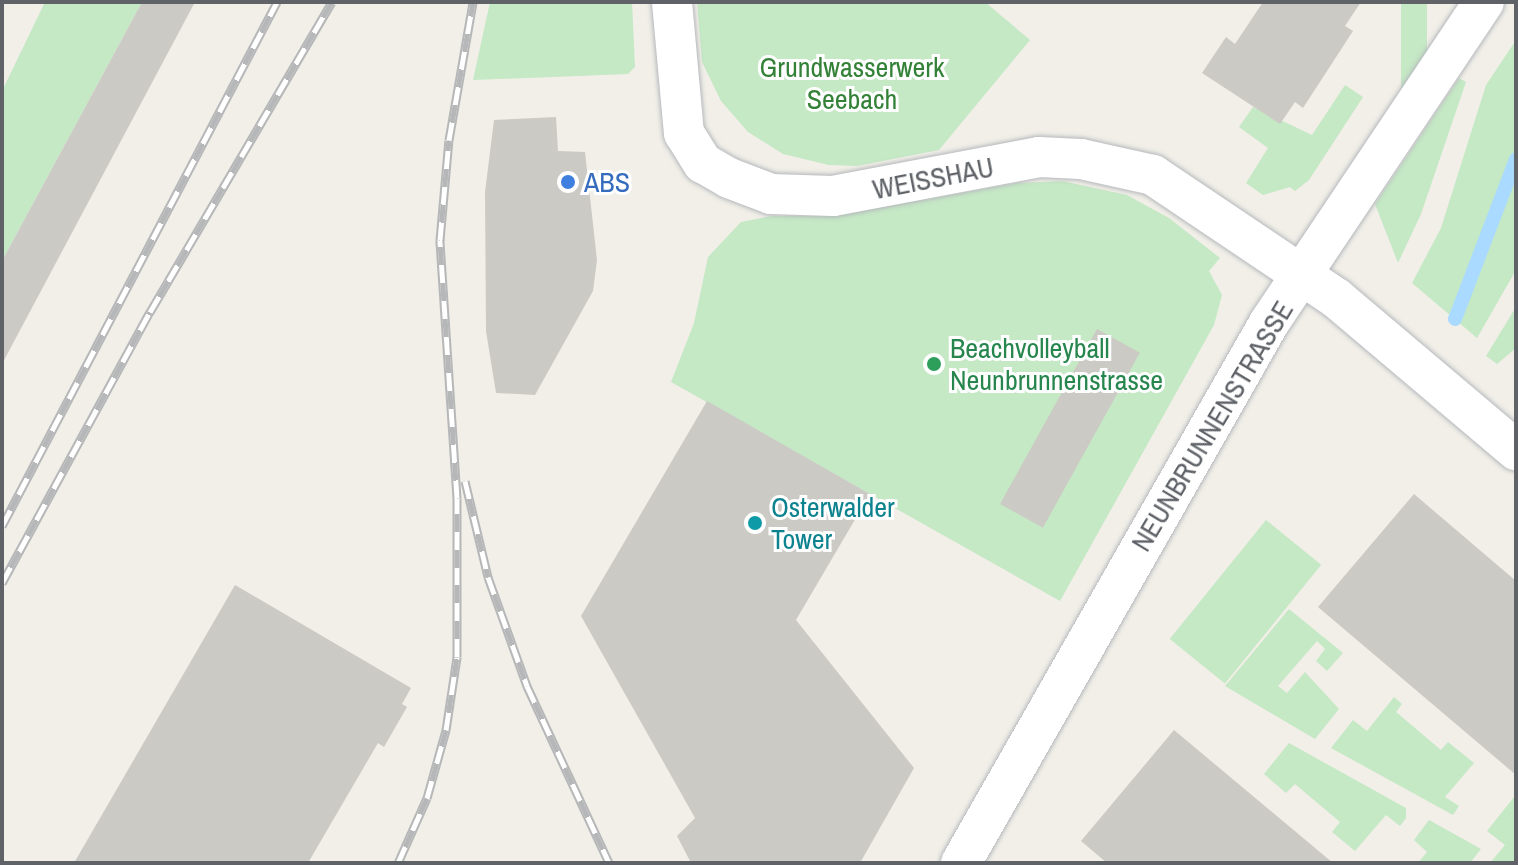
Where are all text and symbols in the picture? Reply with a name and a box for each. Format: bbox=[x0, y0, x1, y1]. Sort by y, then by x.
park label: Grundwasserwerk Seebach bbox=[760, 50, 944, 116]
street label: WEISSHAU bbox=[870, 150, 996, 206]
place label: ABS bbox=[584, 165, 630, 199]
marker: ABS bbox=[559, 173, 577, 191]
street label: NEUNBRUNNENSTRASSE bbox=[1124, 295, 1300, 557]
place label: Beachvolleyball Neunbrunnenstrasse bbox=[950, 331, 1163, 397]
marker: Beachvolleyball Neunbrunnenstrasse bbox=[925, 355, 943, 373]
place label: Osterwalder Tower bbox=[771, 490, 895, 556]
marker: Osterwalder Tower bbox=[746, 514, 764, 532]

